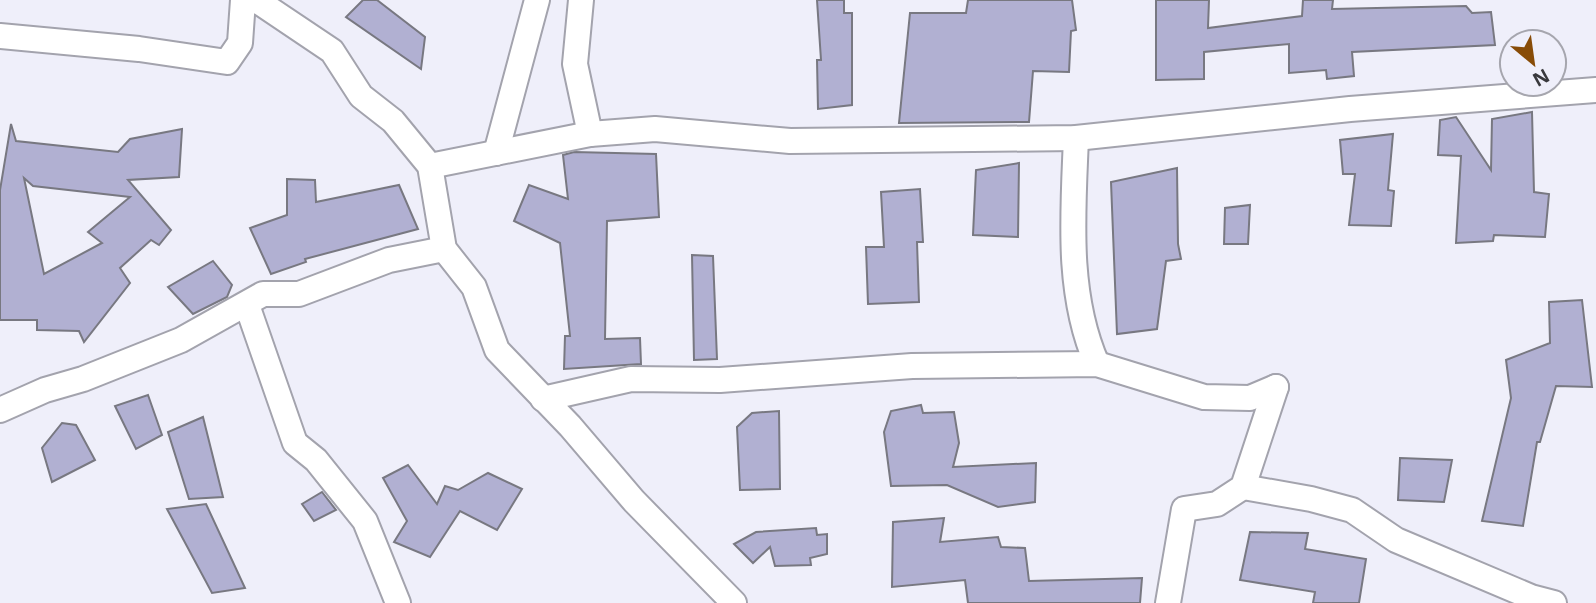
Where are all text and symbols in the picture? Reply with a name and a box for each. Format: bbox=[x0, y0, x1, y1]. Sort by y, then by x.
north arrow bbox=[1498, 28, 1568, 98]
text: N bbox=[1528, 63, 1554, 93]

